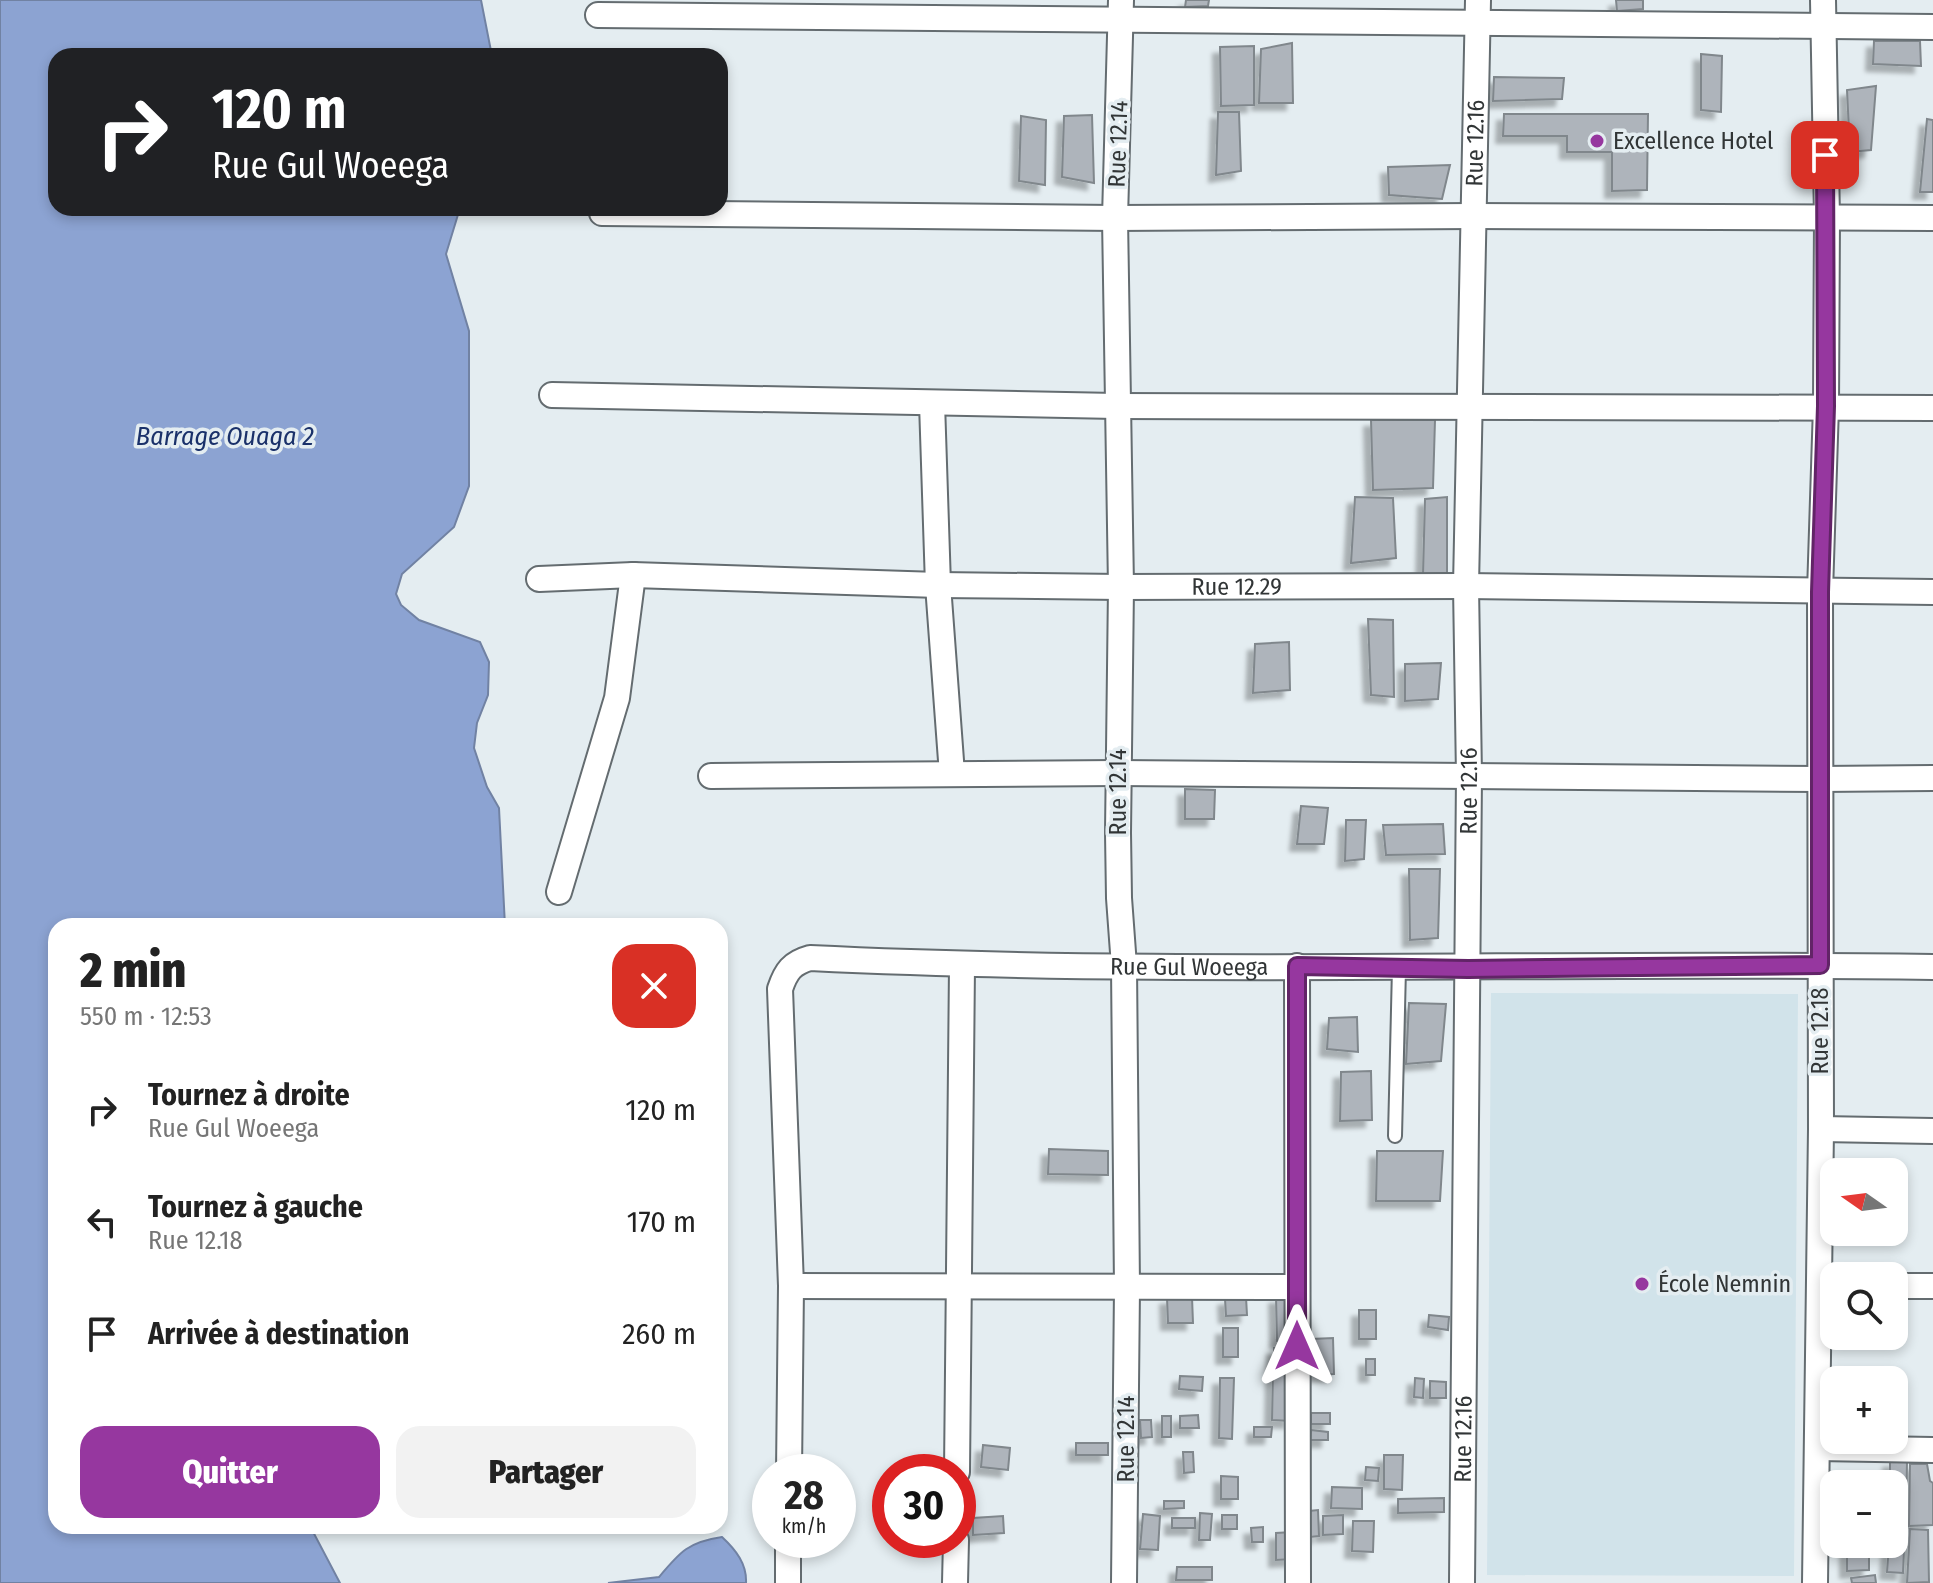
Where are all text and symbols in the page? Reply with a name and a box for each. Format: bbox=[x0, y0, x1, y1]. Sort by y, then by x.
text: 120 m bbox=[212, 76, 347, 143]
icon: right bbox=[80, 80, 184, 184]
street label: Rue 12.16 bbox=[1460, 99, 1490, 187]
street label: Rue 12.14 bbox=[1102, 100, 1134, 188]
pin bbox=[1791, 121, 1859, 189]
place label: Excellence Hotel bbox=[1613, 127, 1773, 155]
marker: Excellence Hotel bbox=[1588, 132, 1606, 150]
icon: arrive bbox=[1803, 133, 1847, 177]
text: Rue Gul Woeega bbox=[212, 144, 449, 188]
water label: Barrage Ouaga 2 bbox=[136, 421, 314, 452]
street label: Rue 12.29 bbox=[1192, 573, 1282, 601]
street label: Rue 12.16 bbox=[1454, 747, 1483, 835]
street label: Rue 12.14 bbox=[1104, 749, 1132, 835]
text: 2 min bbox=[80, 942, 186, 1000]
button: close bbox=[612, 944, 696, 1028]
street label: Rue Gul Woeega bbox=[1110, 952, 1268, 981]
street label: Rue 12.18 bbox=[1806, 987, 1834, 1075]
text: 550 m · 12:53 bbox=[80, 1001, 212, 1032]
text: Tournez à droite bbox=[148, 1077, 350, 1113]
icon: right bbox=[80, 1088, 124, 1132]
text: 120 m bbox=[625, 1092, 696, 1128]
text: Rue Gul Woeega bbox=[148, 1113, 319, 1144]
north arrow bbox=[1820, 1158, 1908, 1246]
map controls bbox=[1820, 1158, 1908, 1558]
text: Tournez à gauche bbox=[148, 1189, 363, 1225]
icon: left bbox=[80, 1200, 124, 1244]
text: 170 m bbox=[627, 1204, 696, 1240]
text: Rue 12.18 bbox=[148, 1225, 242, 1256]
button: search bbox=[1820, 1262, 1908, 1350]
place label: École Nemnin bbox=[1658, 1269, 1791, 1298]
marker: École Nemnin bbox=[1633, 1275, 1651, 1293]
position arrow bbox=[1255, 1304, 1339, 1388]
icon: arrive bbox=[80, 1312, 124, 1356]
text: Arrivée à destination bbox=[148, 1316, 409, 1352]
text: 260 m bbox=[622, 1316, 696, 1352]
button: + bbox=[1820, 1366, 1908, 1454]
street label: Rue 12.16 bbox=[1449, 1395, 1478, 1483]
street label: Rue 12.14 bbox=[1112, 1396, 1140, 1482]
button: Quitter bbox=[80, 1426, 380, 1518]
button: Partager bbox=[396, 1426, 696, 1518]
speed limit sign: 30 bbox=[872, 1454, 976, 1558]
button: − bbox=[1820, 1470, 1908, 1558]
text: 28 bbox=[784, 1472, 824, 1520]
text: km/h bbox=[782, 1514, 826, 1538]

